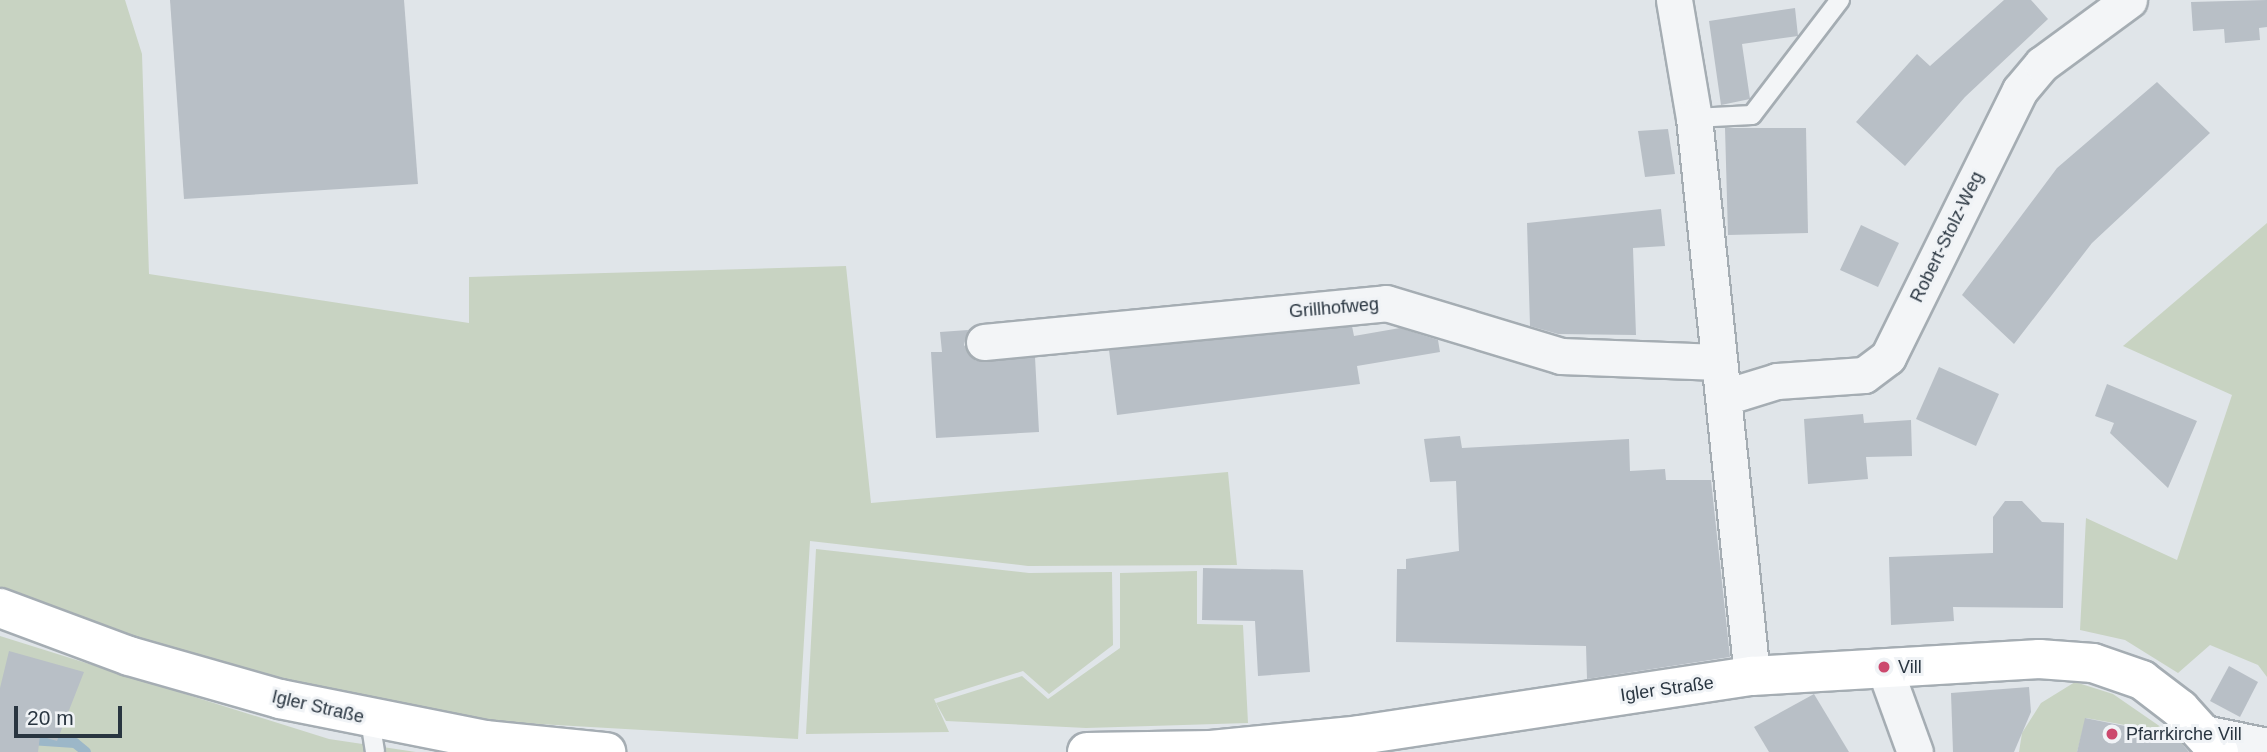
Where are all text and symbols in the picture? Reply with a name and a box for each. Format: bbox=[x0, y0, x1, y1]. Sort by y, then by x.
street label: Robert-Stolz-Weg bbox=[1906, 168, 1988, 306]
street label: Grillhofweg bbox=[1288, 293, 1380, 323]
place label: Vill bbox=[1898, 656, 1922, 678]
marker: Vill bbox=[1876, 659, 1892, 675]
street label: Igler Straße bbox=[1619, 672, 1715, 706]
street label: Igler Straße bbox=[270, 686, 366, 728]
scale bar bbox=[18, 692, 126, 736]
text: 20 m bbox=[27, 706, 74, 729]
place label: Pfarrkirche Vill bbox=[2126, 723, 2242, 745]
marker: Pfarrkirche Vill bbox=[2104, 726, 2120, 742]

